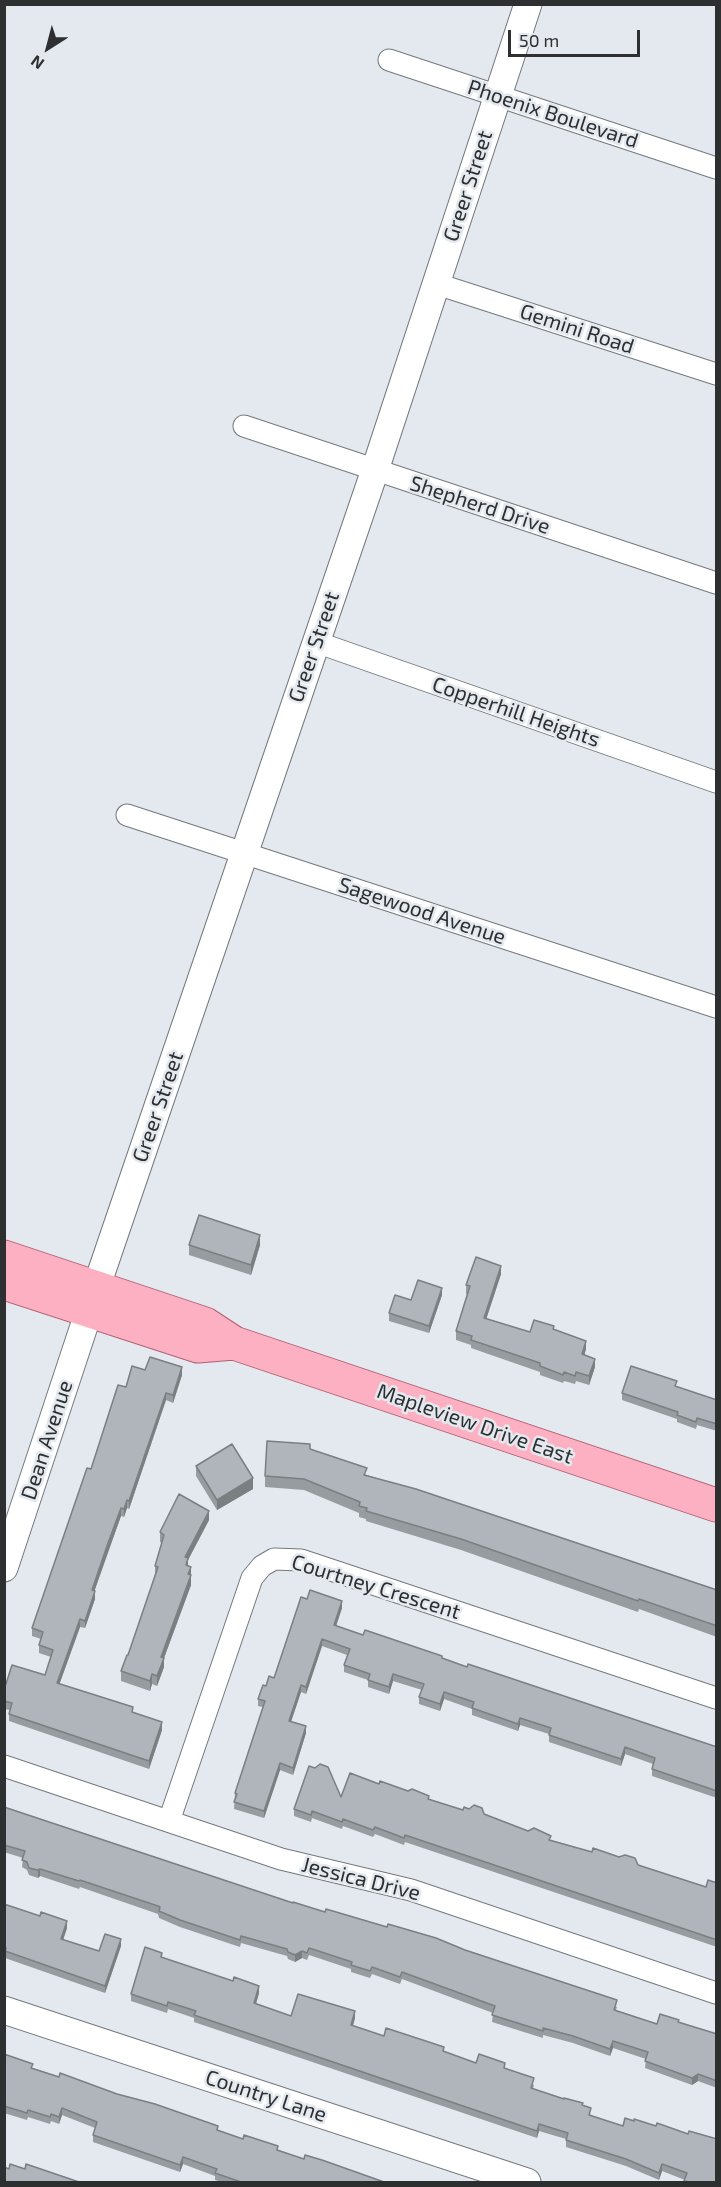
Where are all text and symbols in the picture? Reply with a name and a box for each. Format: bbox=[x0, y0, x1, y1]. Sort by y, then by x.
north arrow bbox=[18, 18, 78, 78]
scale bar bbox=[511, 18, 643, 56]
text: 50 m bbox=[519, 29, 559, 51]
text: N bbox=[27, 52, 47, 74]
street label: Phoenix Boulevard bbox=[464, 74, 642, 154]
street label: Greer Street bbox=[438, 127, 498, 245]
street label: Gemini Road bbox=[517, 299, 637, 359]
street label: Shepherd Drive bbox=[407, 471, 553, 539]
street label: Greer Street bbox=[283, 588, 345, 706]
street label: Copperhill Heights bbox=[429, 671, 603, 753]
street label: Sagewood Avenue bbox=[335, 872, 509, 950]
street label: Greer Street bbox=[127, 1048, 189, 1166]
street label: Dean Avenue bbox=[16, 1377, 78, 1503]
street label: Mapleview Drive East bbox=[374, 1379, 576, 1469]
street label: Courtney Crescent bbox=[289, 1549, 463, 1625]
street label: Jessica Drive bbox=[299, 1852, 423, 1906]
street label: Country Lane bbox=[202, 2065, 330, 2127]

